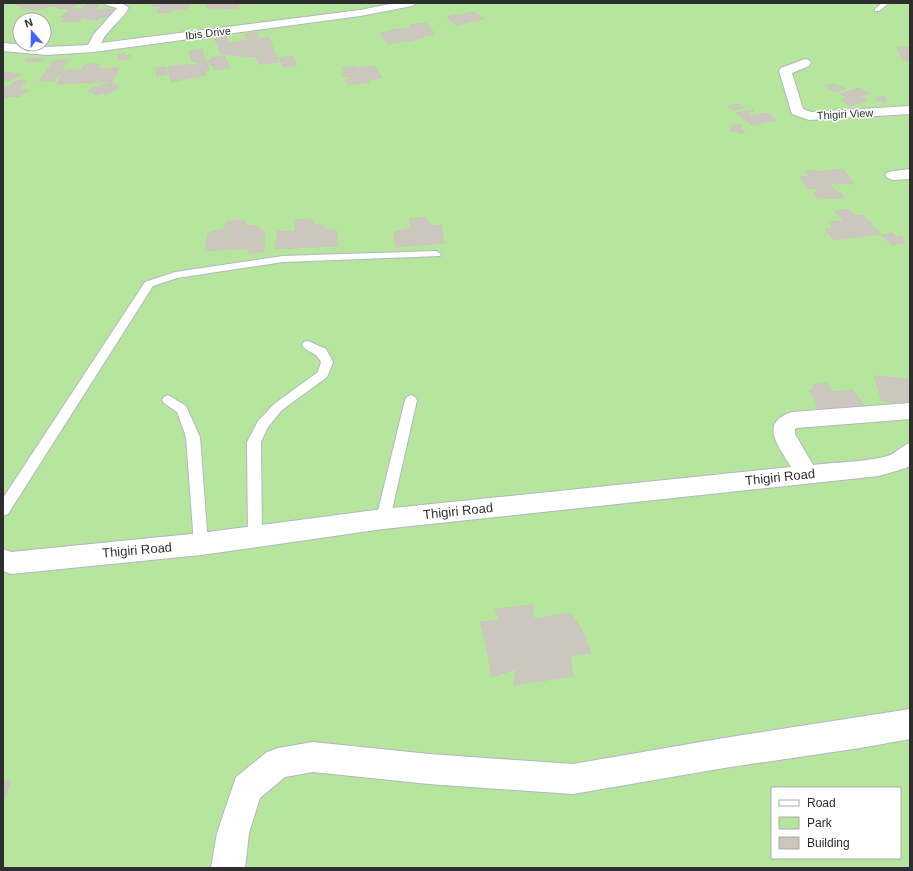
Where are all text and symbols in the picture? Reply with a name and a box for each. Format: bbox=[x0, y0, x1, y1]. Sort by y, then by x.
north arrow bbox=[12, 12, 52, 52]
text: N bbox=[23, 16, 34, 30]
street label: Ibis Drive bbox=[185, 24, 231, 42]
street label: Thigiri View bbox=[816, 107, 874, 121]
street label: Thigiri Road bbox=[744, 466, 816, 488]
street label: Thigiri Road bbox=[422, 500, 494, 522]
street label: Thigiri Road bbox=[101, 539, 173, 561]
legend bbox=[771, 787, 901, 859]
text: Road bbox=[807, 796, 836, 810]
text: Park bbox=[807, 816, 833, 830]
text: Building bbox=[807, 836, 850, 850]

